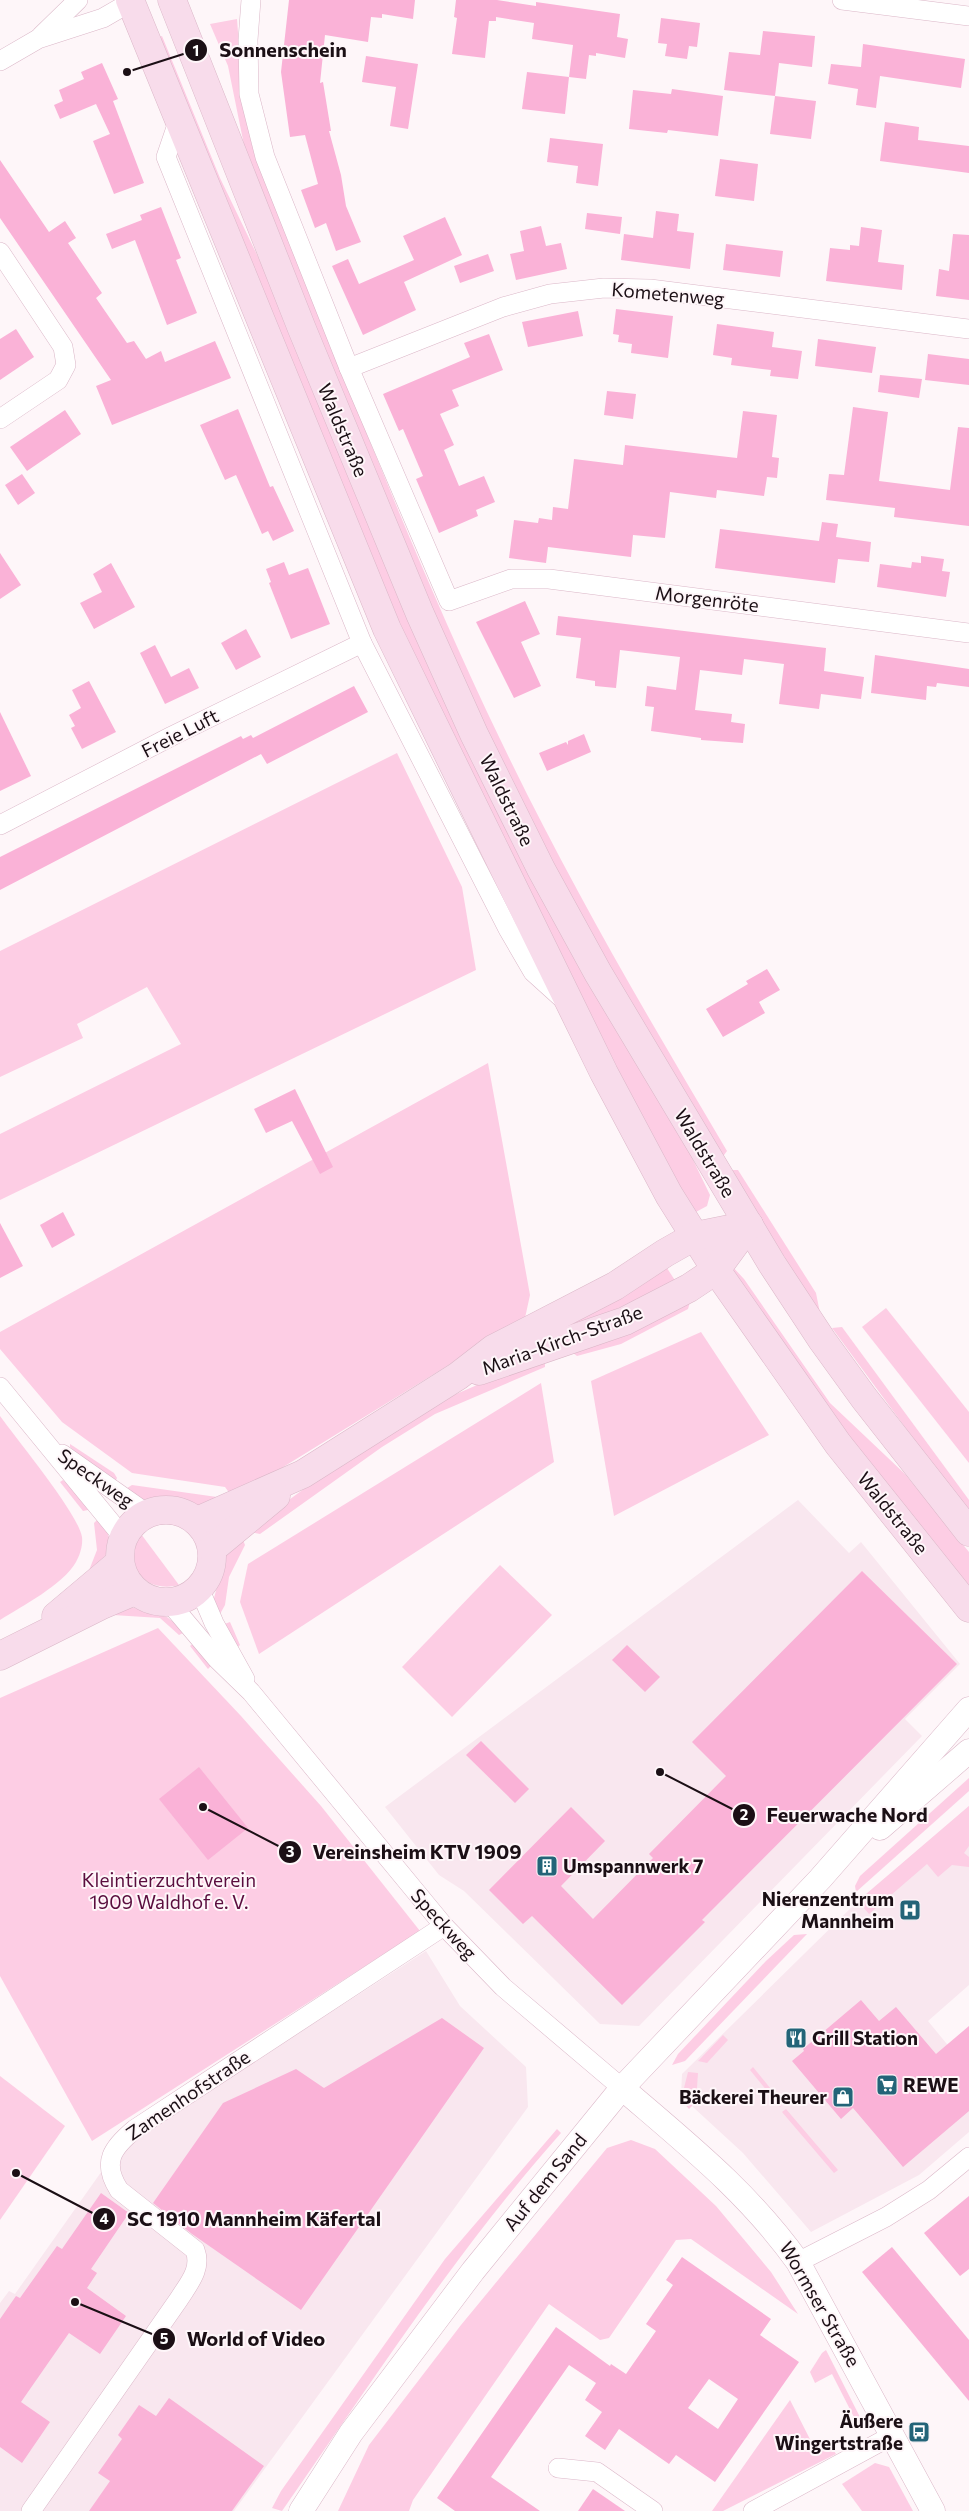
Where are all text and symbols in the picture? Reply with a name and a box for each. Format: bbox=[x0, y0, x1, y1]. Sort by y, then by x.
callout: Sonnenschein bbox=[184, 33, 356, 68]
text: Sonnenschein bbox=[219, 37, 347, 61]
text: 1 bbox=[193, 41, 199, 59]
street label: Kometenweg bbox=[611, 277, 726, 310]
street label: Waldstraße bbox=[313, 380, 373, 480]
street label: Morgenröte bbox=[654, 581, 760, 616]
street label: Freie Luft bbox=[137, 703, 222, 762]
street label: Waldstraße bbox=[475, 750, 540, 849]
street label: Waldstraße bbox=[670, 1104, 741, 1201]
street label: Maria-Kirch-Straße bbox=[478, 1300, 645, 1379]
street label: Speckweg bbox=[54, 1443, 139, 1512]
street label: Waldstraße bbox=[853, 1467, 934, 1559]
callout: Feuerwache Nord bbox=[731, 1798, 938, 1833]
text: Feuerwache Nord bbox=[766, 1802, 928, 1826]
text: 2 bbox=[740, 1805, 748, 1823]
callout: Vereinsheim KTV 1909 bbox=[278, 1834, 532, 1869]
text: Vereinsheim KTV 1909 bbox=[312, 1839, 522, 1863]
text: 3 bbox=[286, 1842, 295, 1860]
building icon: Umspannwerk 7 bbox=[535, 1854, 559, 1878]
place label: Umspannwerk 7 bbox=[563, 1854, 703, 1877]
park label: Kleintierzuchtverein 1909 Waldhof e. V. bbox=[82, 1868, 256, 1913]
street label: Speckweg bbox=[407, 1884, 482, 1964]
place label: Nierenzentrum Mannheim bbox=[762, 1887, 894, 1932]
hospital icon: Nierenzentrum Mannheim bbox=[898, 1898, 922, 1922]
restaurant icon: Grill Station bbox=[784, 2026, 808, 2050]
place label: Grill Station bbox=[812, 2026, 918, 2049]
street label: Zamenhofstraße bbox=[121, 2045, 254, 2145]
supermarket icon: REWE bbox=[875, 2073, 899, 2097]
place label: REWE bbox=[903, 2073, 959, 2096]
place label: Bäckerei Theurer bbox=[679, 2085, 827, 2108]
shop icon: Bäckerei Theurer bbox=[831, 2085, 855, 2109]
street label: Auf dem Sand bbox=[498, 2128, 591, 2235]
callout: SC 1910 Mannheim Käfertal bbox=[91, 2201, 391, 2236]
text: SC 1910 Mannheim Käfertal bbox=[127, 2206, 381, 2230]
text: 4 bbox=[99, 2209, 109, 2227]
street label: Wormser Straße bbox=[775, 2237, 866, 2371]
callout: World of Video bbox=[152, 2321, 335, 2356]
text: World of Video bbox=[187, 2326, 325, 2350]
text: 5 bbox=[160, 2329, 169, 2347]
place label: Äußere Wingertstraße bbox=[775, 2409, 903, 2454]
bus stop icon: Äußere Wingertstraße bbox=[907, 2420, 931, 2444]

